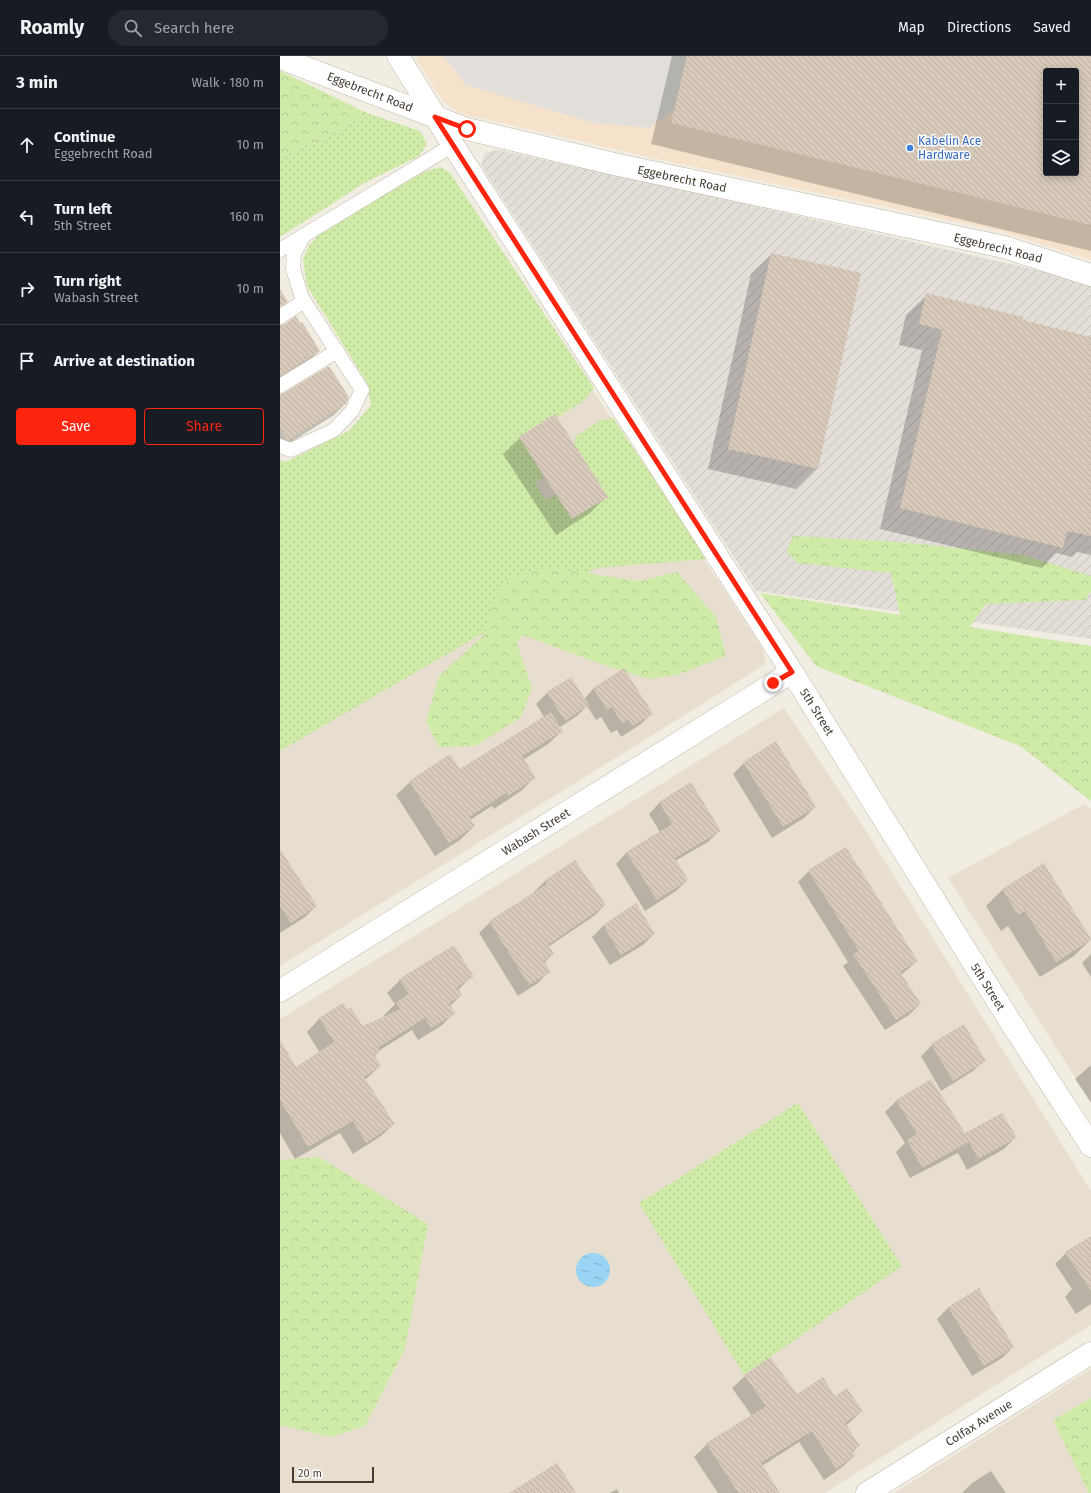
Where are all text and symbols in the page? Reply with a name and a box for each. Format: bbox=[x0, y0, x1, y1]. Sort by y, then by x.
search box bbox=[108, 10, 388, 46]
text: Roamly bbox=[20, 16, 84, 39]
icon: search bbox=[122, 17, 144, 39]
text: Search here bbox=[154, 19, 234, 37]
text: Map bbox=[898, 19, 925, 36]
text: Directions bbox=[947, 19, 1011, 36]
text: Saved bbox=[1033, 19, 1071, 36]
map controls bbox=[1043, 68, 1079, 176]
button: + bbox=[1043, 68, 1079, 104]
street label: Eggebrecht Road bbox=[325, 69, 415, 115]
text: 3 min bbox=[16, 72, 58, 93]
text: Walk · 180 m bbox=[192, 75, 264, 90]
button: − bbox=[1043, 104, 1079, 140]
route start bbox=[458, 120, 476, 138]
text: Continue bbox=[54, 128, 115, 146]
icon: ahead bbox=[16, 134, 38, 156]
place label: Kabelin Ace Hardware bbox=[918, 134, 981, 162]
text: 10 m bbox=[237, 137, 264, 152]
button: layers bbox=[1043, 140, 1079, 176]
marker: Kabelin Ace Hardware bbox=[905, 143, 915, 153]
text: Eggebrecht Road bbox=[54, 146, 152, 161]
street label: Eggebrecht Road bbox=[636, 163, 728, 195]
text: Turn left bbox=[54, 200, 112, 218]
icon: left bbox=[16, 206, 38, 228]
text: 160 m bbox=[230, 209, 264, 224]
text: 5th Street bbox=[54, 218, 111, 233]
street label: Eggebrecht Road bbox=[952, 230, 1044, 266]
text: Turn right bbox=[54, 272, 121, 290]
icon: right bbox=[16, 278, 38, 300]
text: 10 m bbox=[237, 281, 264, 296]
text: Wabash Street bbox=[54, 290, 138, 305]
icon: arrive bbox=[16, 350, 38, 372]
text: Arrive at destination bbox=[54, 352, 195, 370]
button: Save bbox=[16, 408, 136, 445]
button: Share bbox=[144, 408, 264, 445]
route end bbox=[764, 674, 782, 692]
street label: 5th Street bbox=[797, 686, 837, 739]
street label: Wabash Street bbox=[499, 805, 573, 859]
street label: 5th Street bbox=[968, 961, 1008, 1014]
street label: Colfax Avenue bbox=[943, 1397, 1015, 1449]
scale bar bbox=[292, 1465, 374, 1484]
text: 20 m bbox=[298, 1467, 322, 1480]

